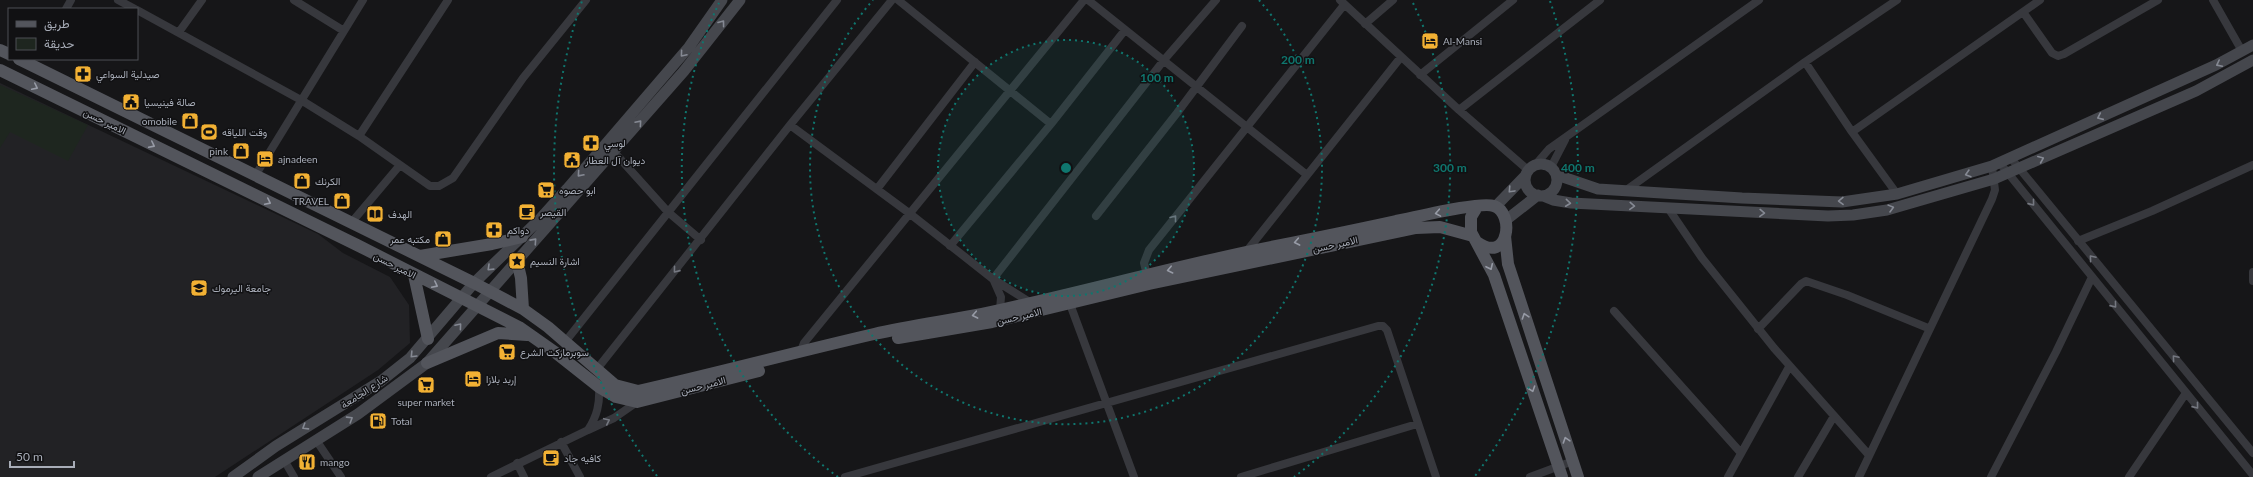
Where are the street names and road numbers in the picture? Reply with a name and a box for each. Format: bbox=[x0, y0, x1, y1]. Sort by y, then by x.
street label: الامير حسن bbox=[81, 106, 128, 137]
street label: الامير حسن bbox=[1311, 233, 1359, 256]
street label: الامير حسن bbox=[371, 249, 418, 282]
street label: الامير حسن bbox=[995, 305, 1043, 328]
street label: شارع الجامعة bbox=[338, 371, 390, 411]
street label: الامير حسن bbox=[679, 374, 727, 397]

